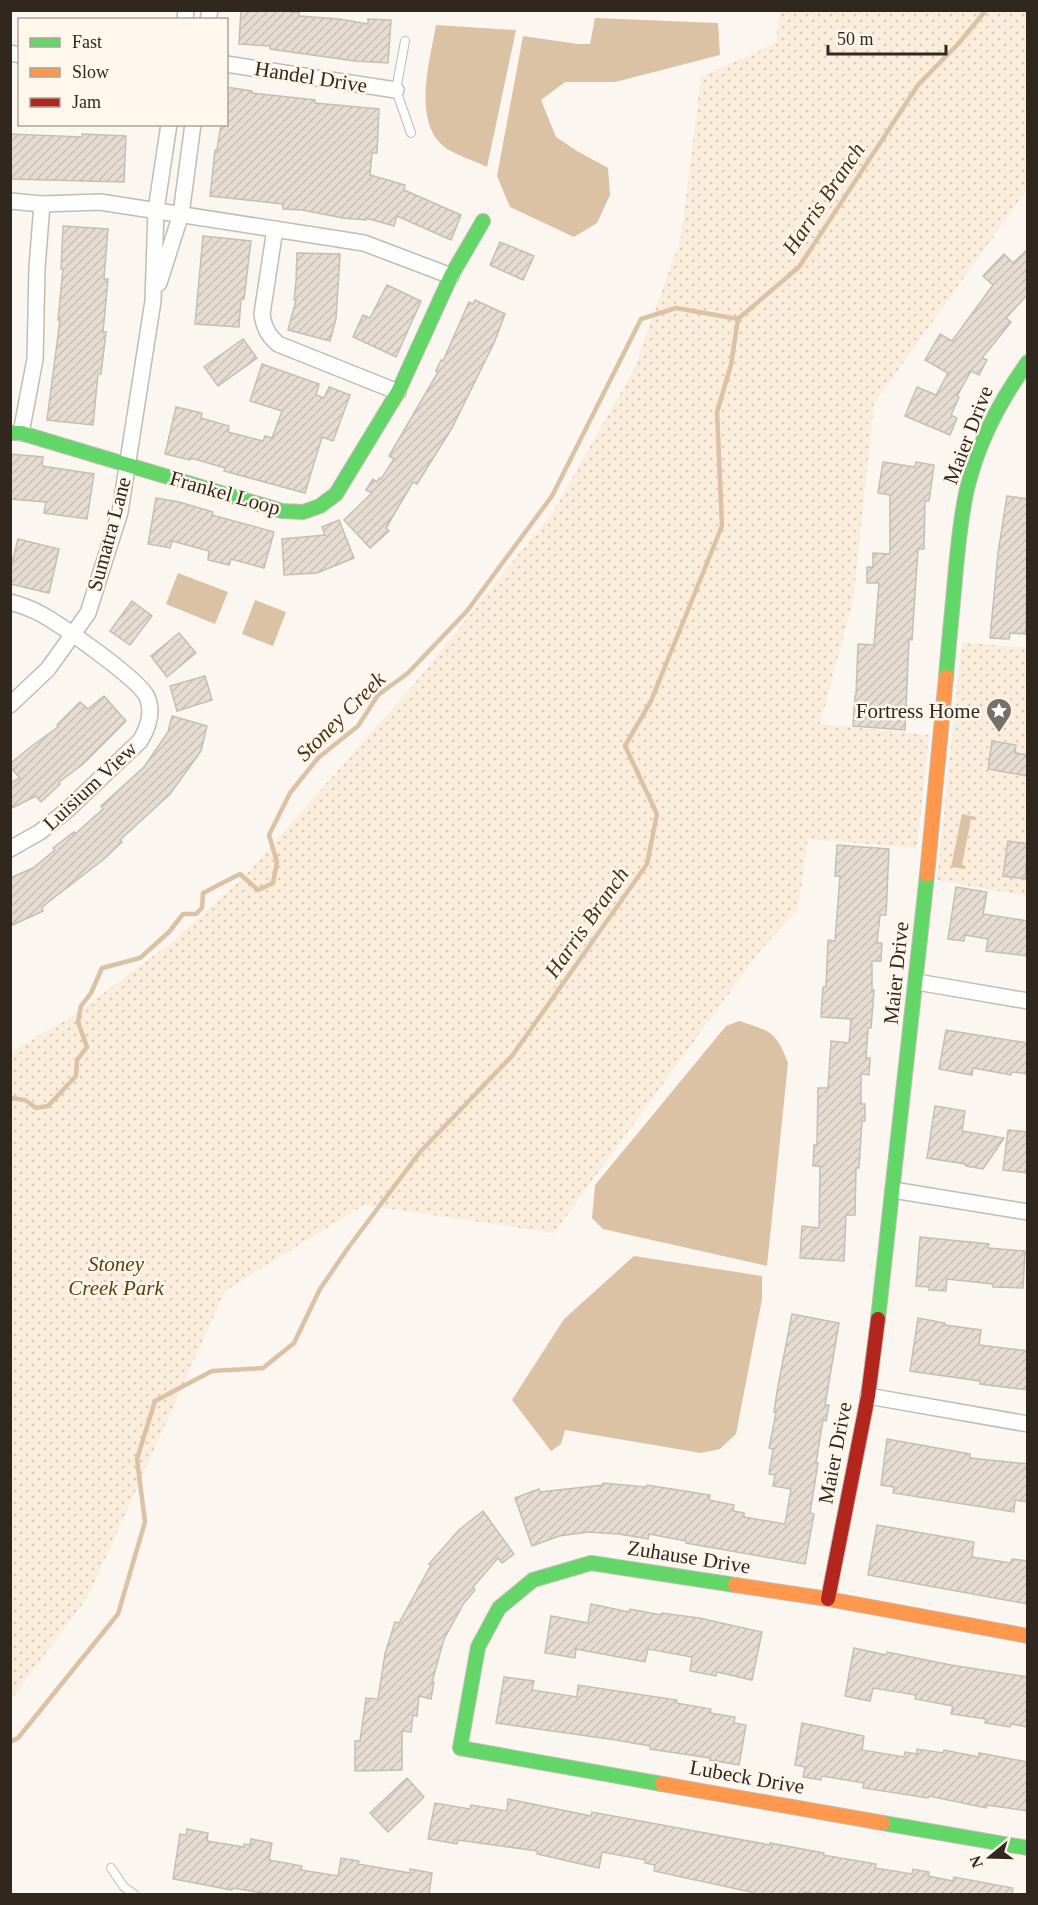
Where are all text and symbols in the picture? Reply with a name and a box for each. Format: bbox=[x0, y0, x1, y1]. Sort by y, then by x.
legend bbox=[18, 18, 228, 126]
scale bar bbox=[828, 18, 946, 56]
text: 50 m bbox=[837, 29, 874, 49]
text: Fast bbox=[72, 32, 102, 52]
street label: Handel Drive bbox=[253, 56, 369, 98]
text: Slow bbox=[72, 62, 109, 82]
text: Jam bbox=[72, 92, 101, 112]
water label: Harris Branch bbox=[776, 138, 870, 260]
street label: Maier Drive bbox=[938, 383, 998, 487]
street label: Frankel Loop bbox=[167, 466, 283, 520]
street label: Sumatra Lane bbox=[82, 474, 136, 594]
water label: Stoney Creek bbox=[291, 666, 391, 766]
place icon: Fortress Home bbox=[984, 696, 1014, 734]
place label: Fortress Home bbox=[856, 699, 980, 723]
street label: Luisium View bbox=[38, 736, 142, 835]
water label: Harris Branch bbox=[539, 862, 634, 983]
street label: Maier Drive bbox=[879, 920, 913, 1026]
park label: Stoney Creek Park bbox=[68, 1252, 164, 1300]
street label: Maier Drive bbox=[813, 1400, 857, 1506]
street label: Zuhause Drive bbox=[626, 1535, 752, 1579]
street label: Lubeck Drive bbox=[688, 1755, 806, 1799]
north arrow bbox=[960, 1827, 1020, 1887]
text: N bbox=[966, 1853, 986, 1870]

